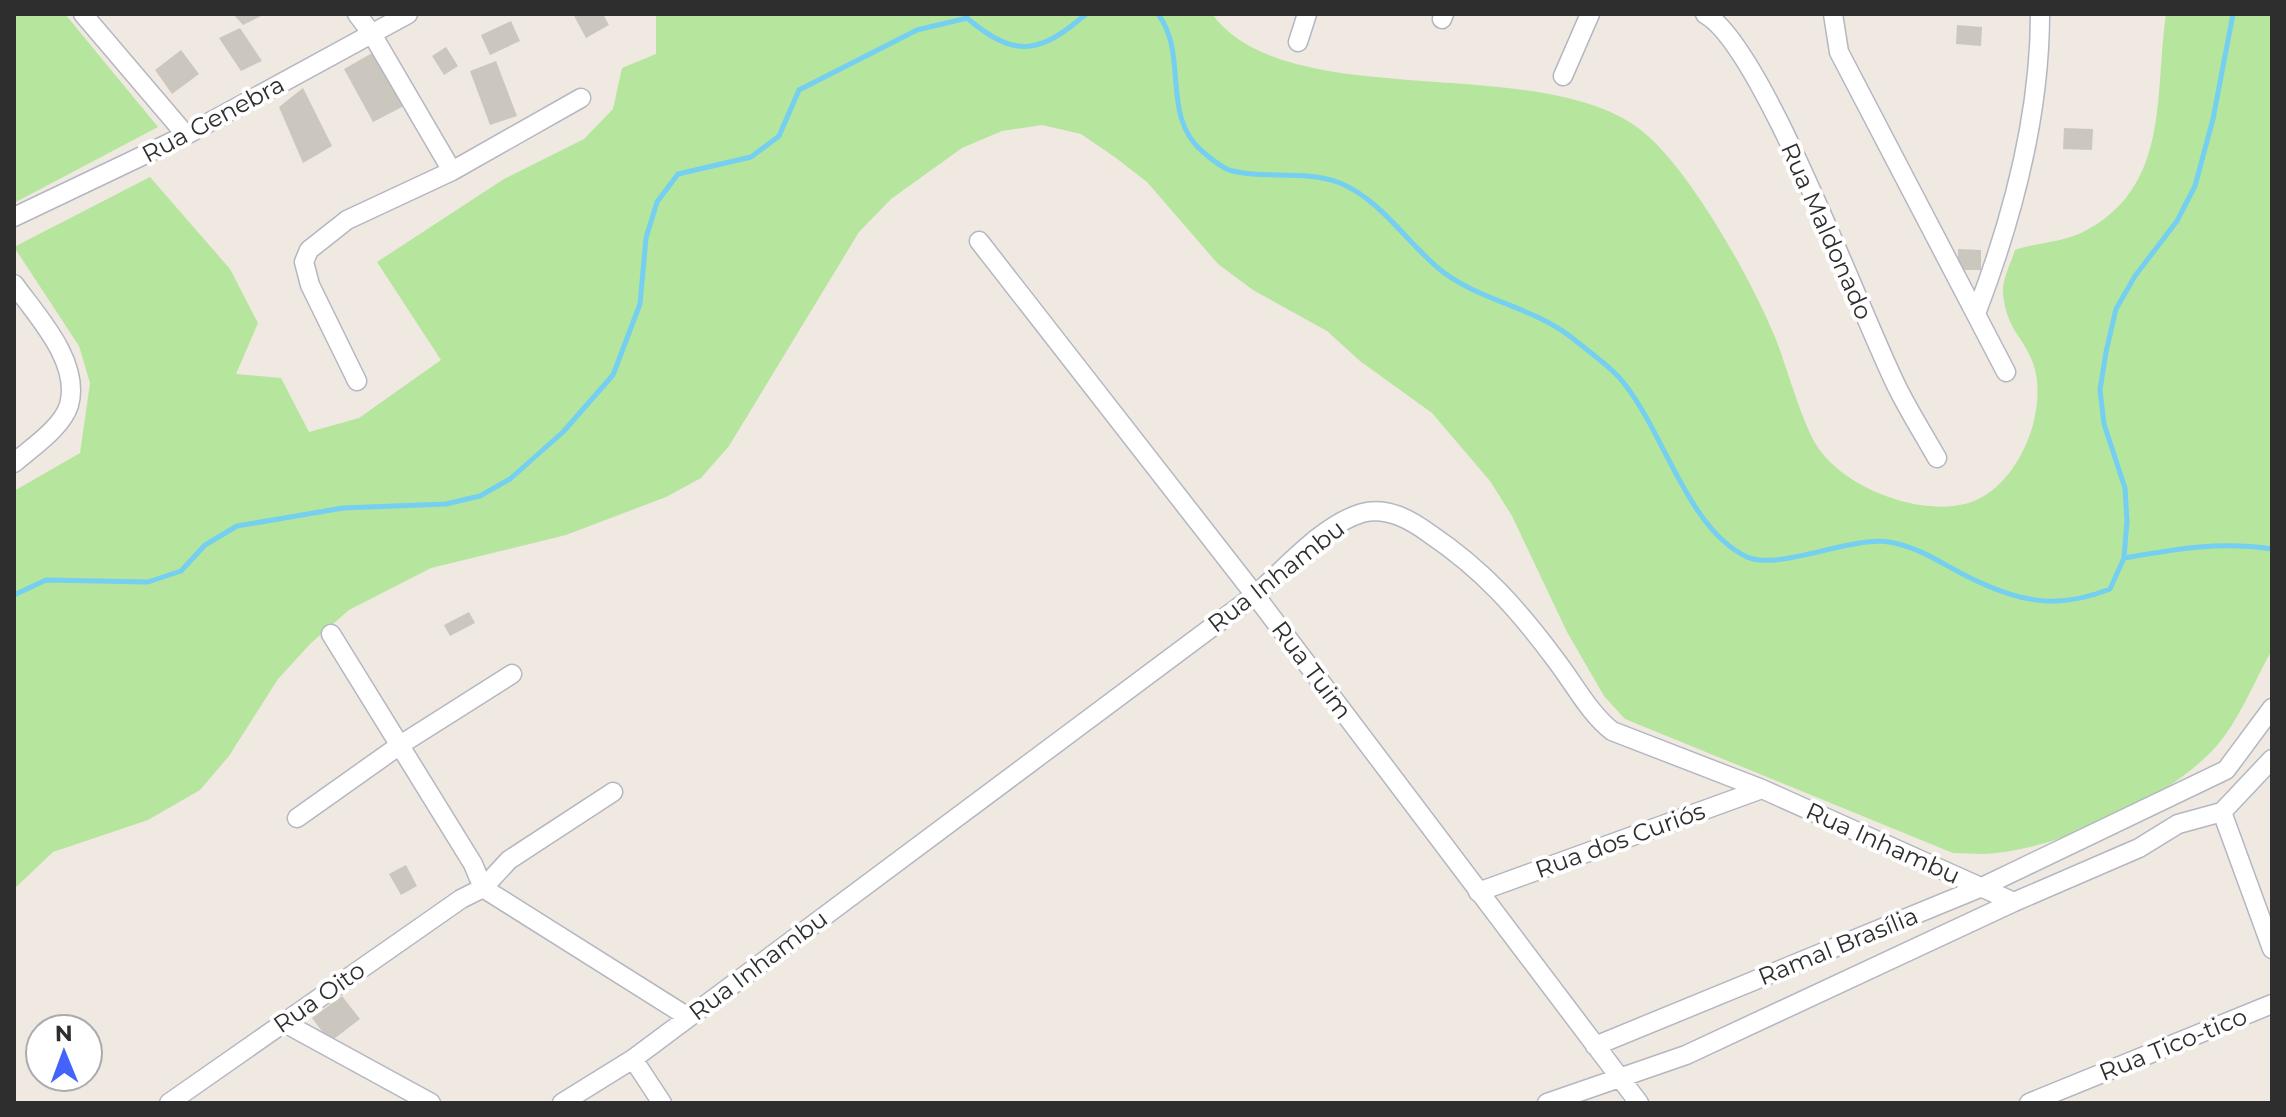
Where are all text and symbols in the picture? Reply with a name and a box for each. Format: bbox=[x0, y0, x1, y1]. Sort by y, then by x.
street label: Rua Genebra bbox=[137, 69, 289, 169]
street label: Rua Maldonado bbox=[1775, 138, 1879, 324]
street label: Rua Inhambu bbox=[1202, 514, 1350, 638]
street label: Rua Tuim bbox=[1266, 615, 1358, 725]
street label: Rua dos Curiós bbox=[1531, 796, 1709, 884]
street label: Rua Inhambu bbox=[1801, 796, 1965, 890]
street label: Ramal Brasília bbox=[1754, 901, 1922, 991]
street label: Rua Inhambu bbox=[683, 904, 833, 1026]
street label: Rua Oito bbox=[268, 955, 370, 1039]
street label: Rua Tico-tico bbox=[2095, 1001, 2251, 1087]
north arrow bbox=[24, 1013, 104, 1093]
text: N bbox=[55, 1020, 73, 1047]

